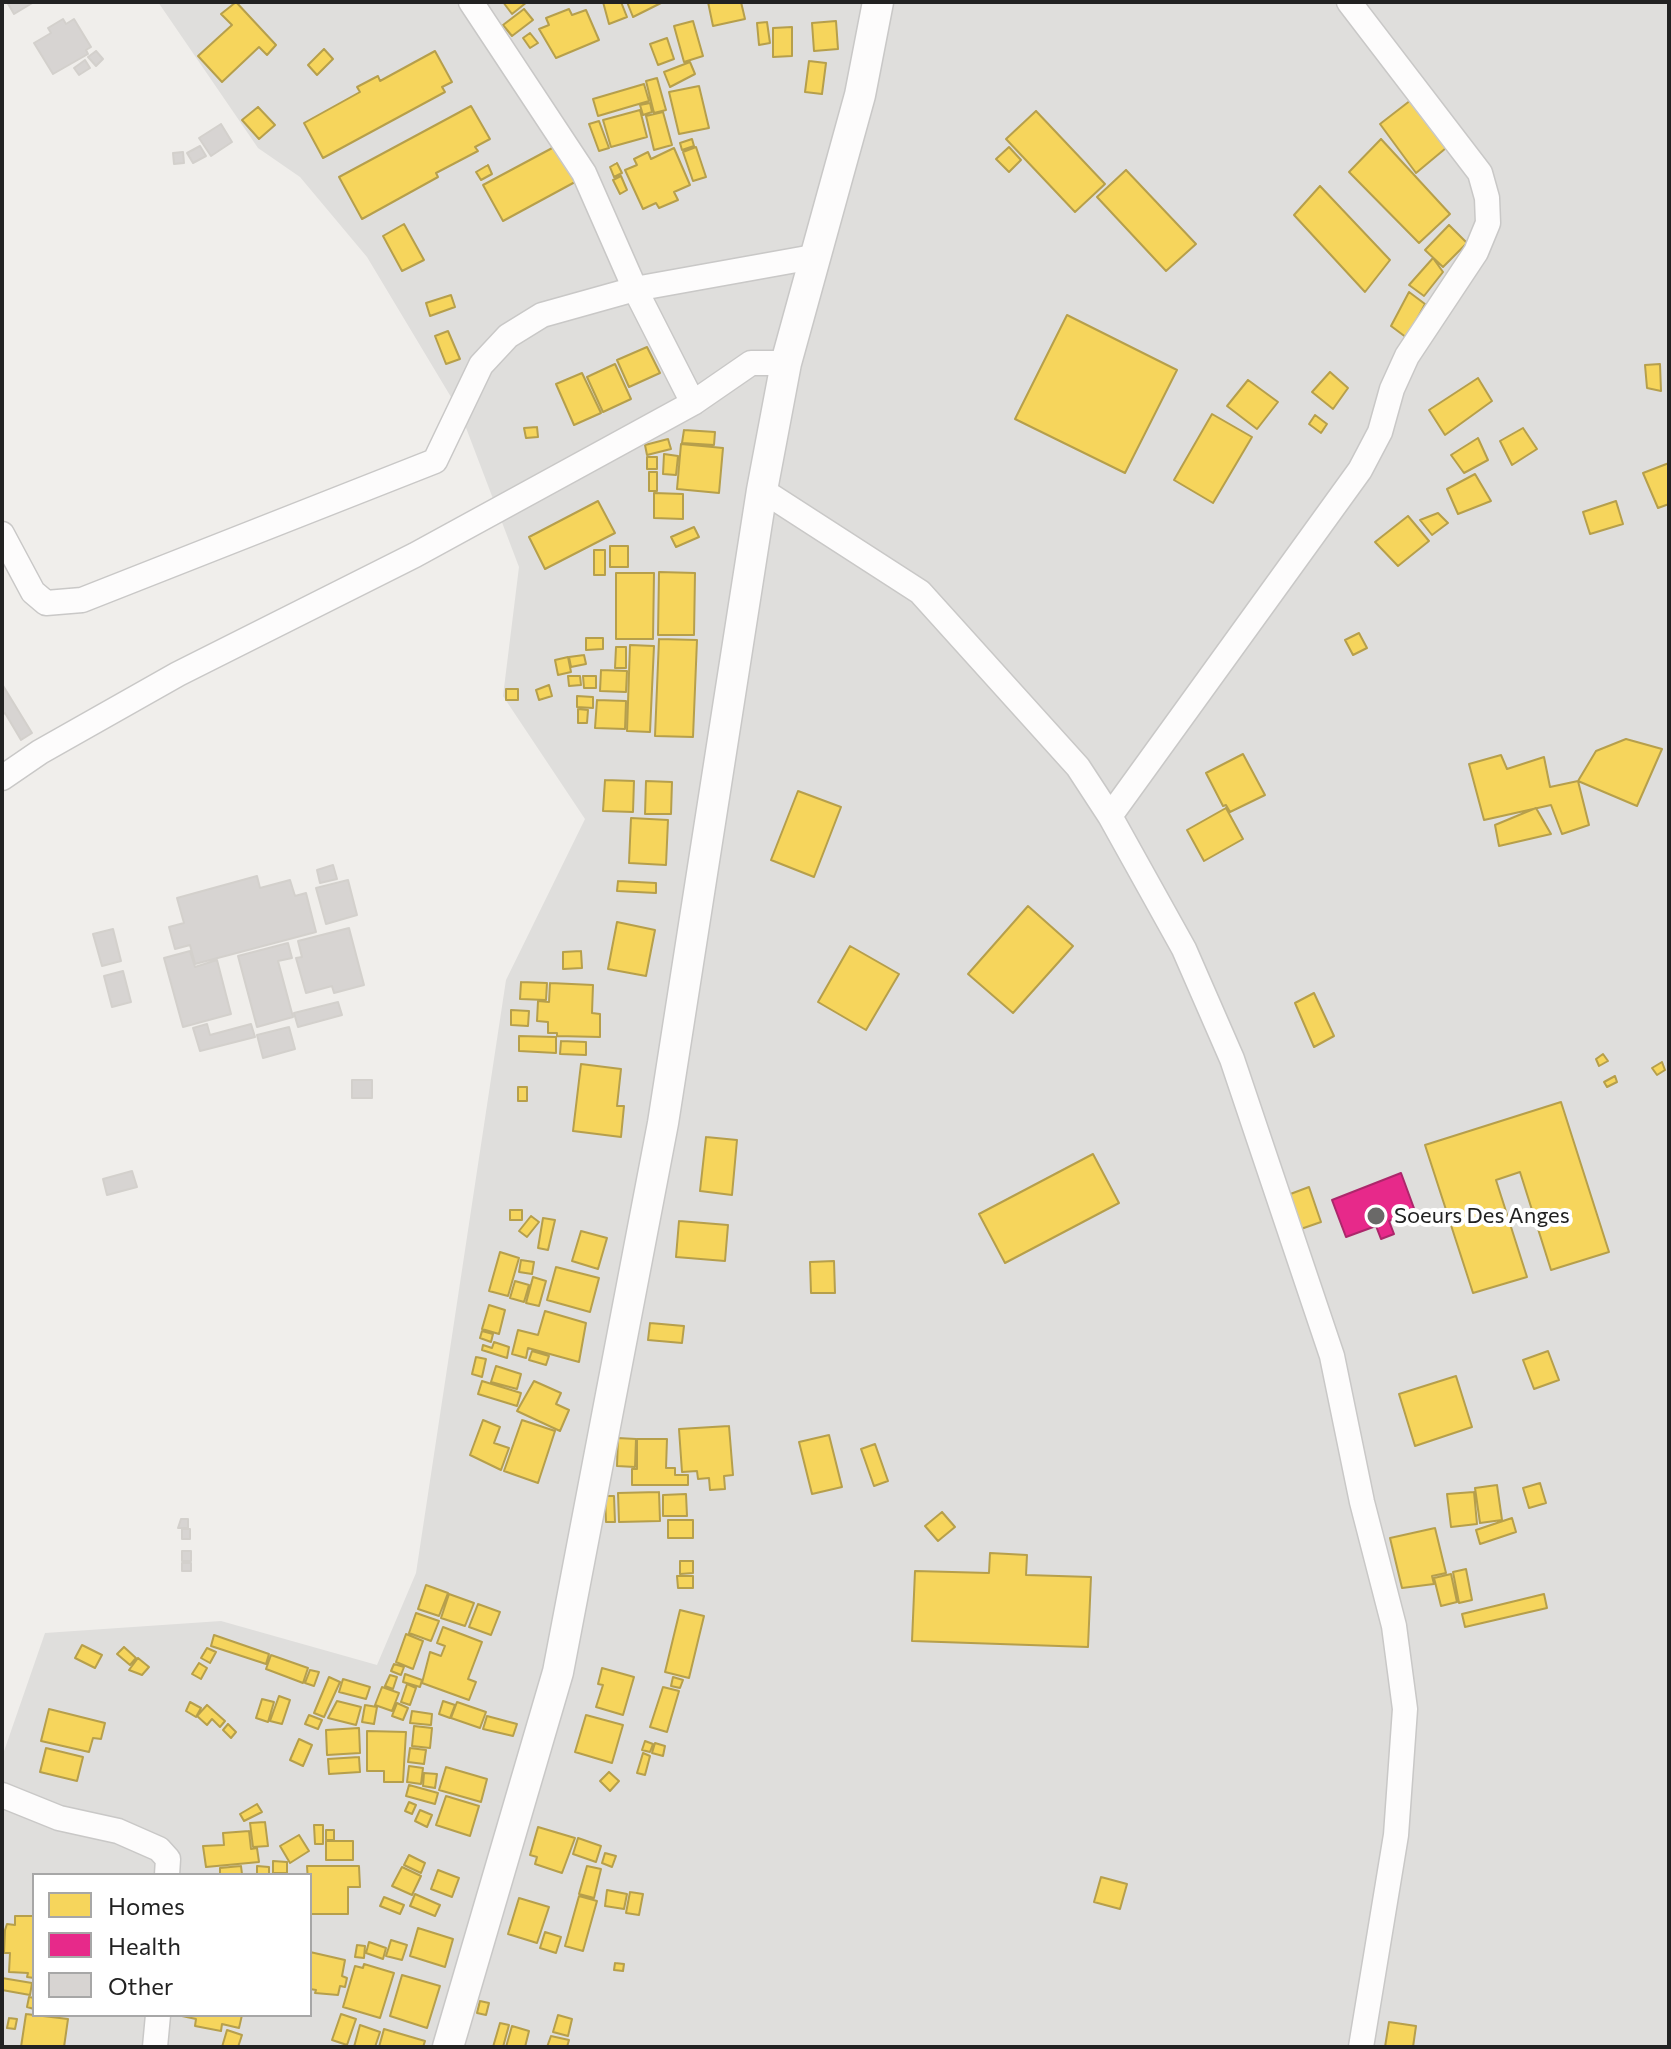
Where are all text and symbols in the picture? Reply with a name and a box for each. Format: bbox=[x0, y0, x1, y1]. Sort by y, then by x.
place label: Soeurs Des Anges bbox=[1394, 1203, 1570, 1229]
marker: Soeurs Des Anges bbox=[1365, 1205, 1387, 1227]
legend bbox=[32, 1873, 312, 2017]
text: Homes bbox=[108, 1891, 185, 1920]
text: Health bbox=[108, 1931, 181, 1960]
text: Other bbox=[108, 1971, 173, 2000]

